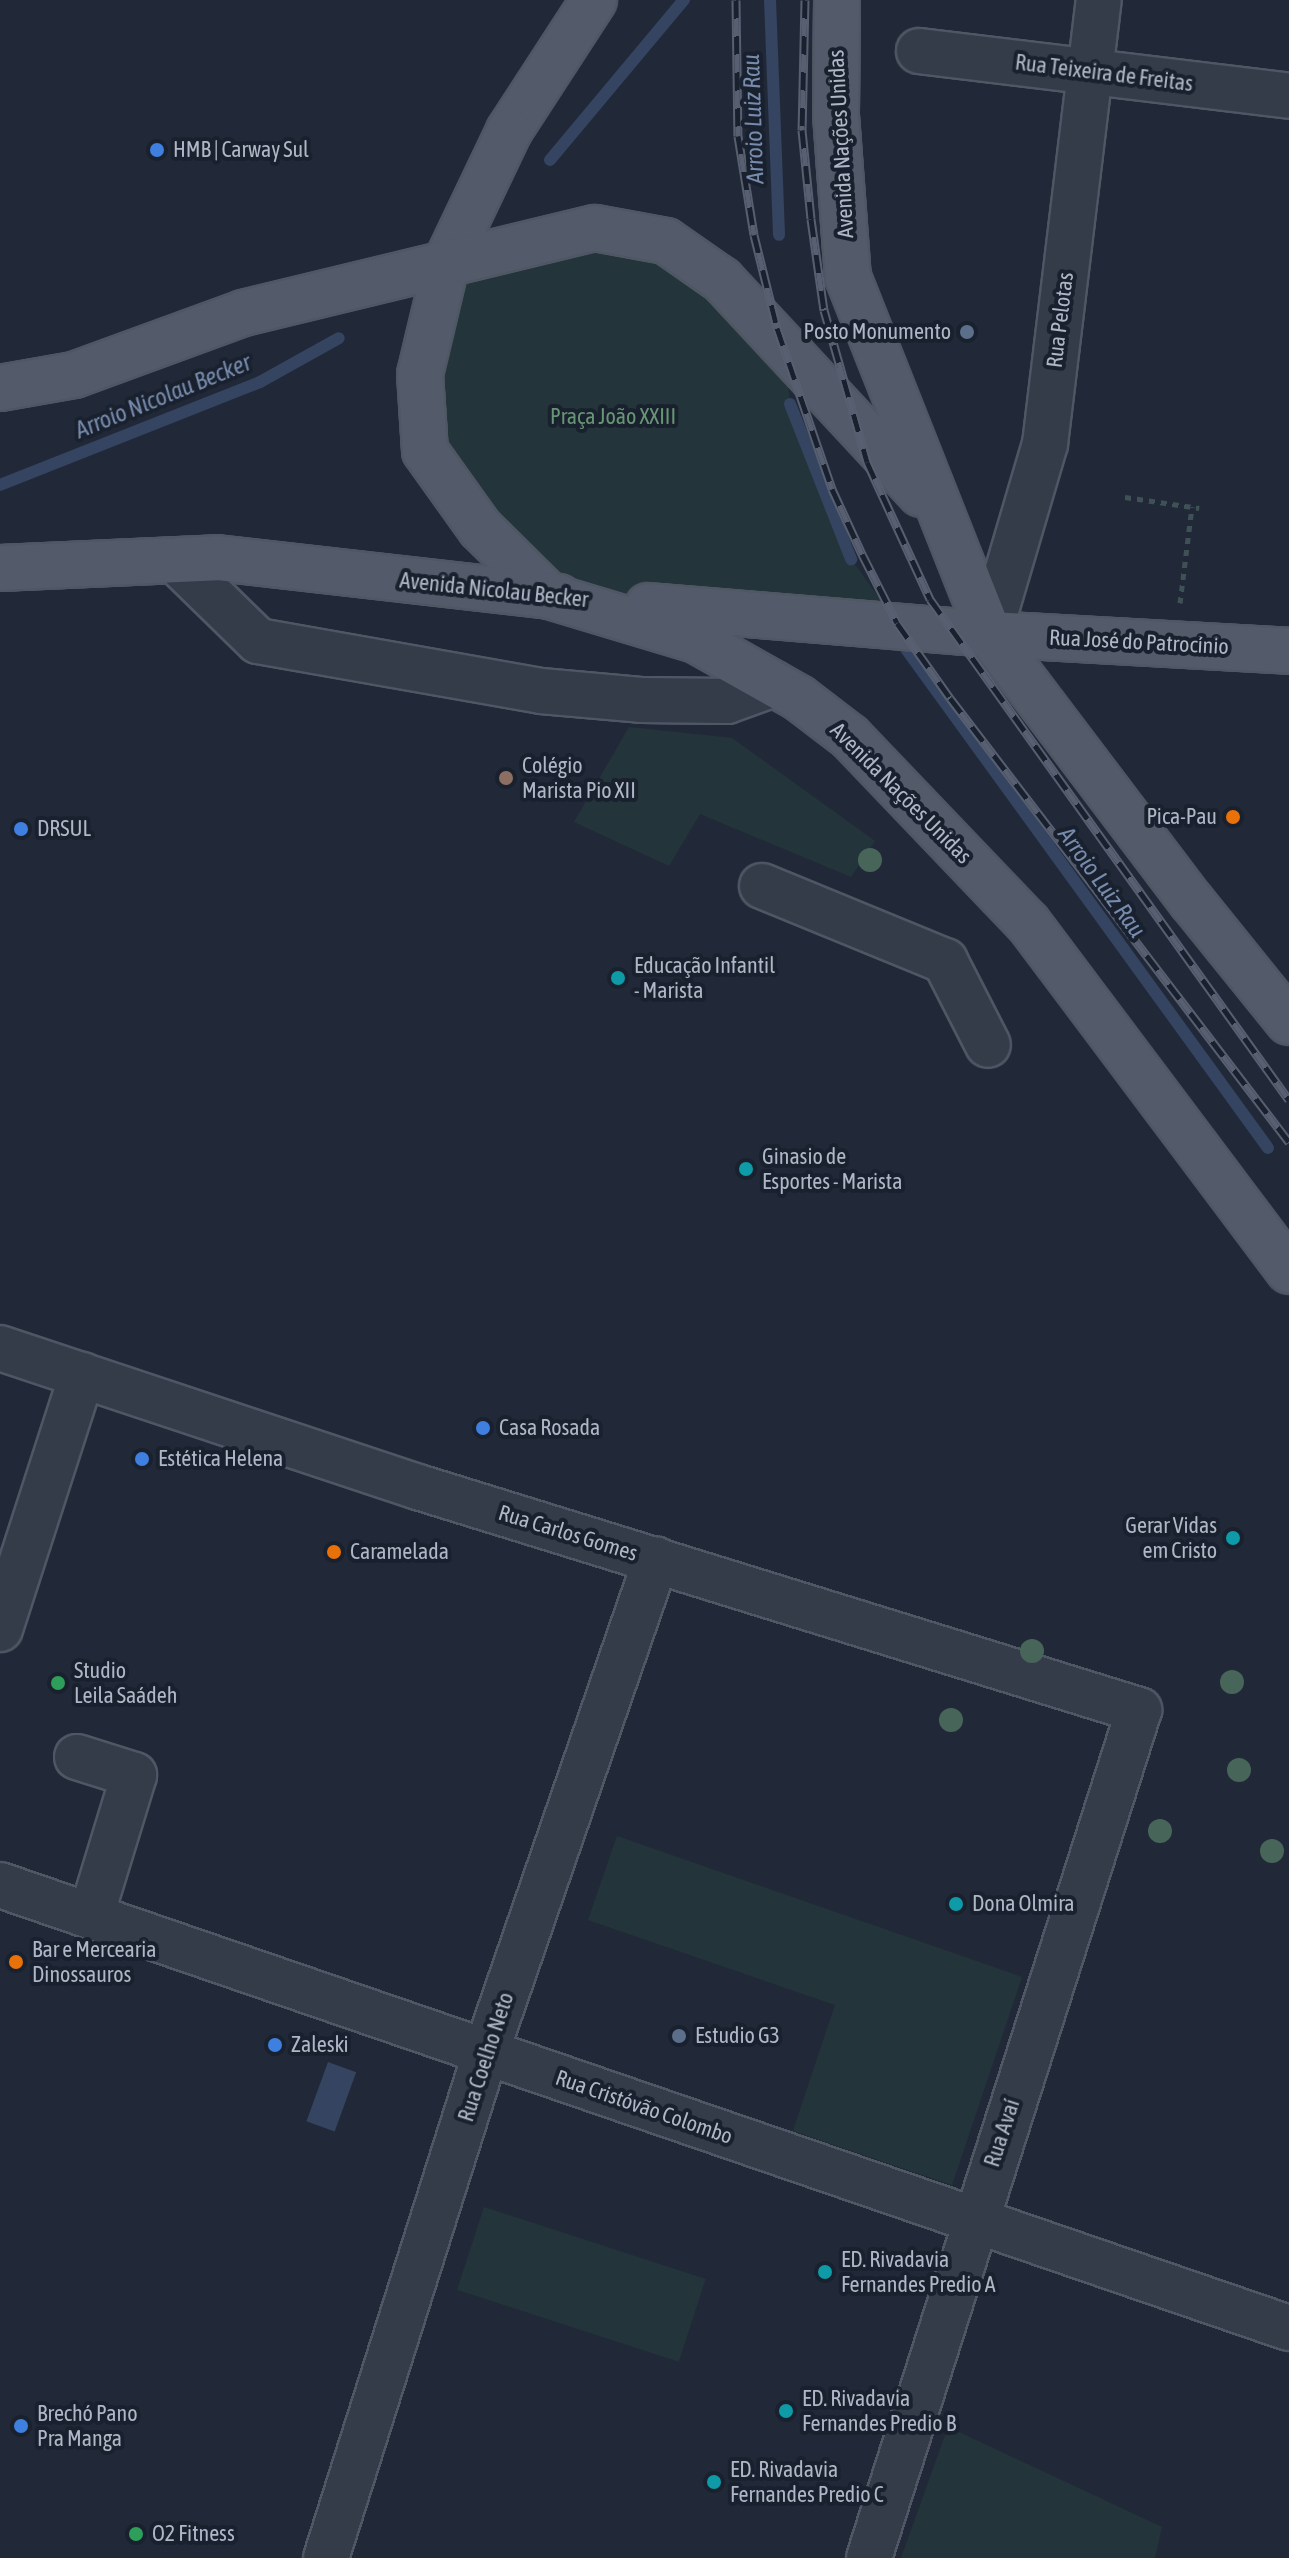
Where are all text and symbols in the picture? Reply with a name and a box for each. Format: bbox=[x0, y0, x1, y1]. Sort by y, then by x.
street label: Avenida Nações Unidas bbox=[823, 49, 859, 239]
street label: Rua Teixeira de Freitas bbox=[1014, 49, 1194, 97]
water label: Arroio Luiz Rau bbox=[736, 54, 770, 184]
place label: HMB | Carway Sul bbox=[173, 137, 309, 163]
marker: HMB | Carway Sul bbox=[148, 141, 166, 159]
street label: Rua Pelotas bbox=[1041, 271, 1079, 369]
place label: Posto Monumento bbox=[804, 319, 951, 345]
marker: Posto Monumento bbox=[958, 323, 976, 341]
water label: Arroio Nicolau Becker bbox=[71, 348, 255, 444]
park label: Praça João XXIII bbox=[550, 404, 676, 430]
street label: Avenida Nicolau Becker bbox=[398, 567, 590, 613]
street label: Rua José do Patrocínio bbox=[1049, 624, 1229, 660]
street label: Avenida Nações Unidas bbox=[825, 717, 977, 869]
place label: Colégio Marista Pio XII bbox=[522, 752, 636, 804]
marker: Colégio Marista Pio XII bbox=[497, 769, 515, 787]
place label: Pica-Pau bbox=[1147, 804, 1217, 830]
marker: Pica-Pau bbox=[1224, 808, 1242, 826]
place label: DRSUL bbox=[37, 816, 91, 842]
marker: DRSUL bbox=[12, 820, 30, 838]
water label: Arroio Luiz Rau bbox=[1052, 821, 1152, 943]
place label: Educação Infantil - Marista bbox=[634, 952, 775, 1004]
marker: Educação Infantil - Marista bbox=[609, 969, 627, 987]
place label: Ginasio de Esportes - Marista bbox=[762, 1143, 902, 1194]
marker: Ginasio de Esportes - Marista bbox=[737, 1160, 755, 1178]
place label: Casa Rosada bbox=[499, 1415, 600, 1441]
marker: Casa Rosada bbox=[474, 1419, 492, 1437]
place label: Estética Helena bbox=[158, 1446, 283, 1472]
marker: Estética Helena bbox=[133, 1450, 151, 1468]
street label: Rua Carlos Gomes bbox=[495, 1499, 641, 1567]
place label: Gerar Vidas em Cristo bbox=[1125, 1512, 1217, 1564]
marker: Gerar Vidas em Cristo bbox=[1224, 1529, 1242, 1547]
place label: Caramelada bbox=[350, 1539, 449, 1565]
marker: Caramelada bbox=[325, 1543, 343, 1561]
place label: Studio Leila Saádeh bbox=[74, 1657, 177, 1708]
marker: Studio Leila Saádeh bbox=[49, 1674, 67, 1692]
place label: Dona Olmira bbox=[972, 1891, 1074, 1917]
marker: Dona Olmira bbox=[947, 1895, 965, 1913]
place label: Bar e Mercearia Dinossauros bbox=[32, 1936, 157, 1988]
marker: Bar e Mercearia Dinossauros bbox=[7, 1953, 25, 1971]
street label: Rua Coelho Neto bbox=[453, 1989, 519, 2125]
place label: Estudio G3 bbox=[695, 2023, 780, 2049]
marker: Estudio G3 bbox=[670, 2027, 688, 2045]
place label: Zaleski bbox=[291, 2032, 349, 2058]
marker: Zaleski bbox=[266, 2036, 284, 2054]
street label: Rua Cristóvão Colombo bbox=[552, 2064, 736, 2150]
street label: Rua Avaí bbox=[979, 2096, 1025, 2170]
place label: ED. Rivadavia Fernandes Predio A bbox=[841, 2246, 995, 2298]
marker: ED. Rivadavia Fernandes Predio A bbox=[816, 2263, 834, 2281]
place label: ED. Rivadavia Fernandes Predio B bbox=[802, 2385, 956, 2436]
place label: Brechó Pano Pra Manga bbox=[37, 2400, 138, 2452]
marker: ED. Rivadavia Fernandes Predio B bbox=[777, 2402, 795, 2420]
marker: Brechó Pano Pra Manga bbox=[12, 2417, 30, 2435]
place label: ED. Rivadavia Fernandes Predio C bbox=[730, 2456, 884, 2508]
marker: ED. Rivadavia Fernandes Predio C bbox=[705, 2473, 723, 2491]
place label: O2 Fitness bbox=[152, 2521, 235, 2547]
marker: O2 Fitness bbox=[127, 2525, 145, 2543]

